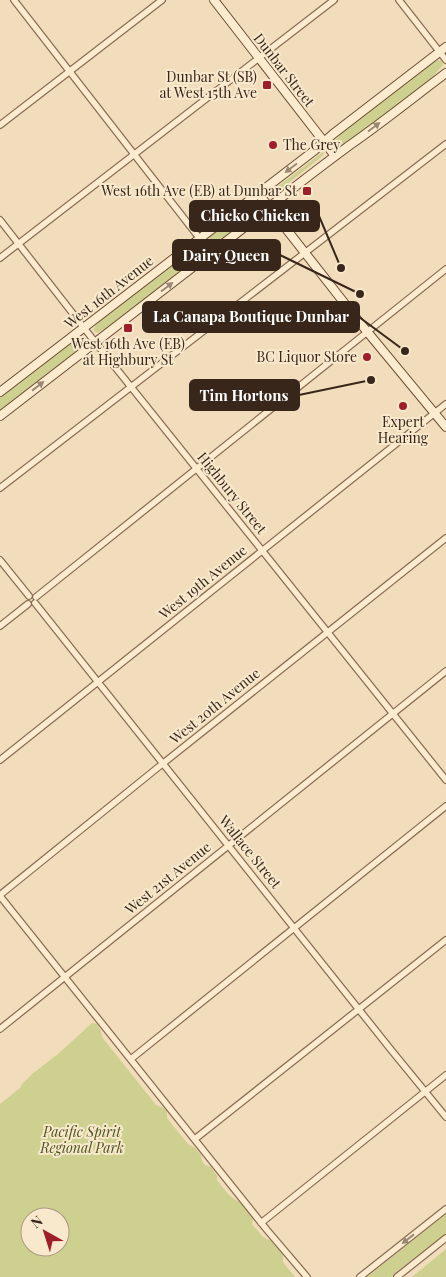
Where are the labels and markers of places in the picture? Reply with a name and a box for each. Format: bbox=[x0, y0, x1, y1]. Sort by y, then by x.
place label: Dunbar St (SB) at West 15th Ave bbox=[159, 67, 257, 102]
marker: Dunbar St (SB) at West 15th Ave bbox=[261, 79, 273, 91]
place label: The Grey bbox=[283, 135, 340, 154]
marker: The Grey bbox=[267, 139, 279, 151]
place label: West 16th Ave (EB) at Dunbar St bbox=[100, 181, 298, 200]
marker: West 16th Ave (EB) at Dunbar St bbox=[301, 185, 313, 197]
callout: Chicko Chicken bbox=[190, 201, 319, 231]
callout: Dairy Queen bbox=[173, 240, 280, 270]
callout: La Canapa Boutique Dunbar bbox=[143, 302, 359, 332]
marker: West 16th Ave (EB) at Highbury St bbox=[122, 322, 134, 334]
place label: West 16th Ave (EB) at Highbury St bbox=[70, 334, 185, 369]
place label: BC Liquor Store bbox=[256, 347, 357, 366]
marker: BC Liquor Store bbox=[361, 351, 373, 363]
callout: Tim Hortons bbox=[190, 380, 299, 410]
marker: Expert Hearing bbox=[397, 400, 409, 412]
place label: Expert Hearing bbox=[378, 412, 429, 447]

